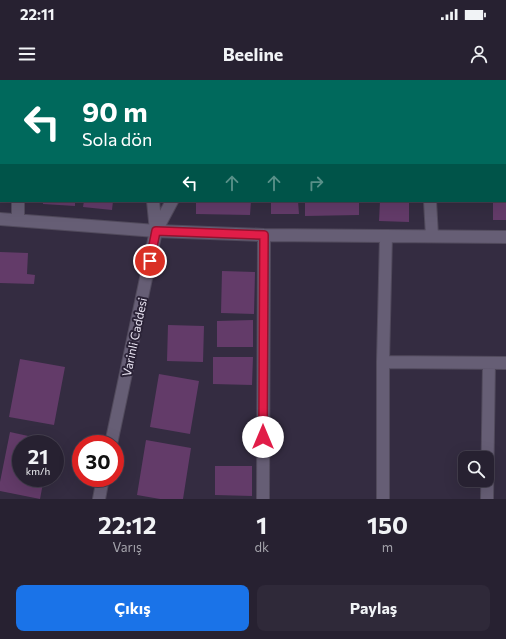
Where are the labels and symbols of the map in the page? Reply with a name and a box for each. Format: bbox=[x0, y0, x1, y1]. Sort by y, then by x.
pin bbox=[133, 244, 167, 278]
street label: Varinli Caddesi bbox=[119, 296, 149, 378]
position arrow bbox=[242, 416, 284, 458]
speed limit sign: 30 bbox=[72, 435, 124, 487]

